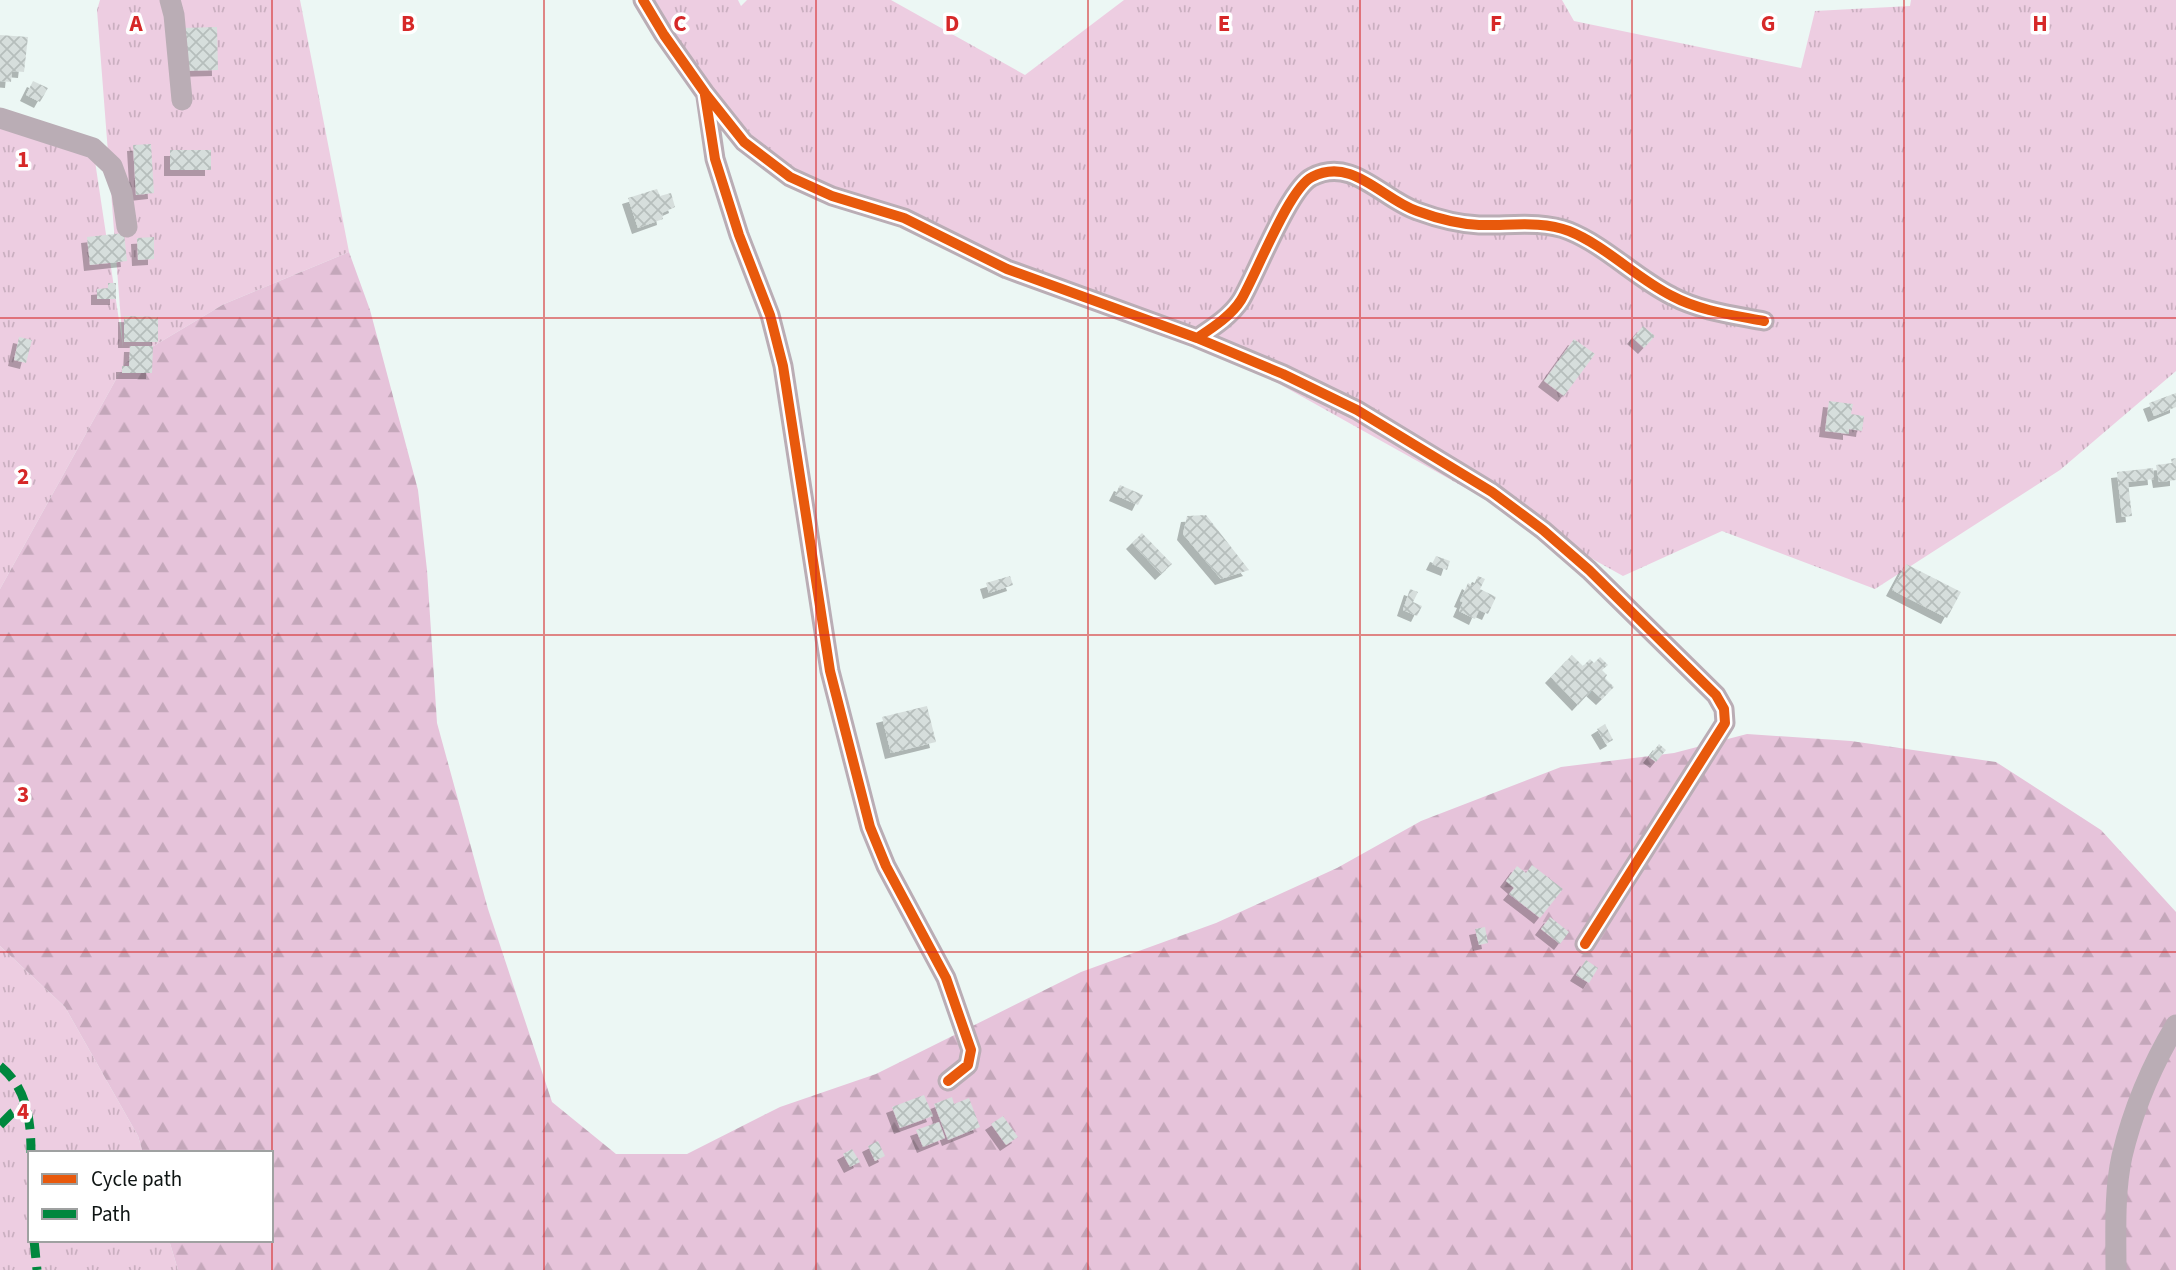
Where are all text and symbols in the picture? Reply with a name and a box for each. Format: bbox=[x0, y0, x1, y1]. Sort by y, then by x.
text: A bbox=[128, 7, 143, 40]
text: B bbox=[401, 7, 415, 40]
text: C bbox=[673, 7, 687, 40]
text: D bbox=[945, 7, 959, 40]
text: E bbox=[1218, 7, 1230, 40]
text: F bbox=[1490, 7, 1502, 40]
text: G bbox=[1761, 7, 1775, 40]
text: H bbox=[2032, 7, 2048, 40]
text: 1 bbox=[17, 143, 29, 176]
text: 2 bbox=[17, 460, 29, 493]
text: 3 bbox=[17, 778, 29, 811]
text: 4 bbox=[17, 1095, 29, 1128]
legend bbox=[28, 1151, 273, 1242]
text: Cycle path bbox=[91, 1164, 182, 1194]
text: Path bbox=[91, 1199, 131, 1229]

